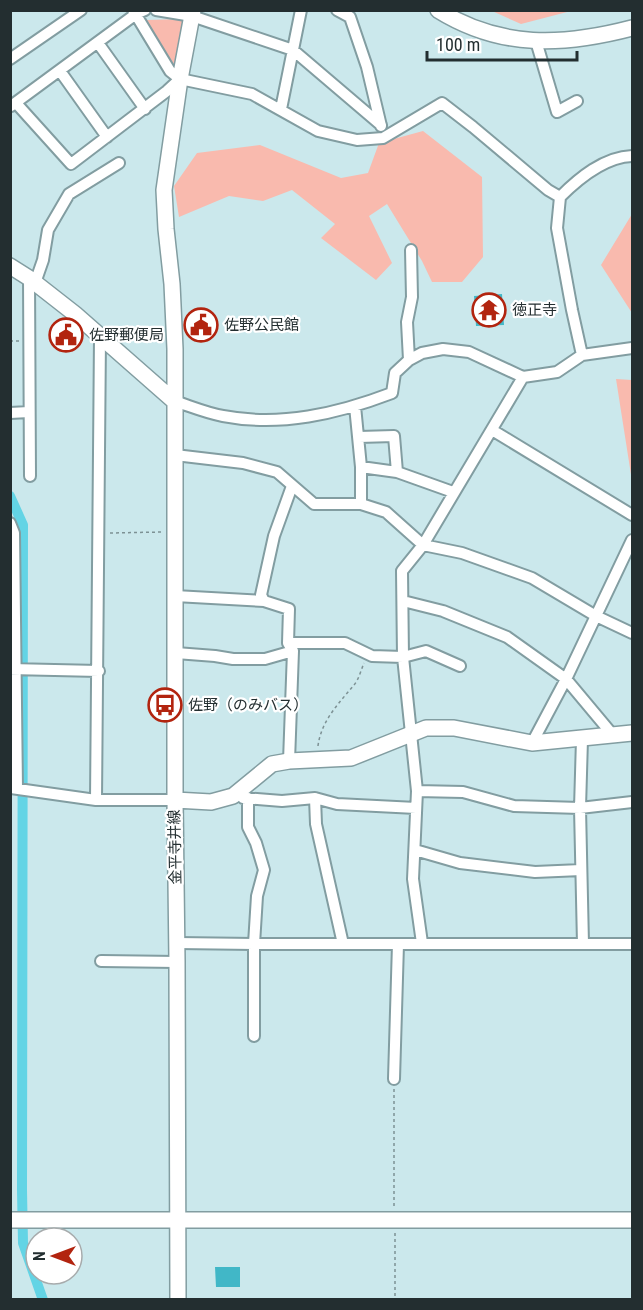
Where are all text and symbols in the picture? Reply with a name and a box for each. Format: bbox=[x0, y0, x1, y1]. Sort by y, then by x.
scale bar bbox=[427, 24, 577, 62]
text: 100 m bbox=[436, 34, 480, 55]
temple icon: 徳正寺 bbox=[471, 292, 507, 328]
place label: 徳正寺 bbox=[512, 301, 557, 319]
public building icon: 佐野公民館 bbox=[183, 307, 219, 343]
place label: 佐野公民館 bbox=[224, 316, 299, 334]
public building icon: 佐野郵便局 bbox=[48, 317, 84, 353]
place label: 佐野郵便局 bbox=[89, 326, 164, 344]
bus stop icon: 佐野（のみバス） bbox=[147, 687, 183, 723]
place label: 佐野（のみバス） bbox=[188, 696, 308, 714]
street label: 金平寺井線 bbox=[165, 809, 185, 885]
north arrow bbox=[24, 1226, 84, 1286]
text: N bbox=[30, 1251, 49, 1261]

